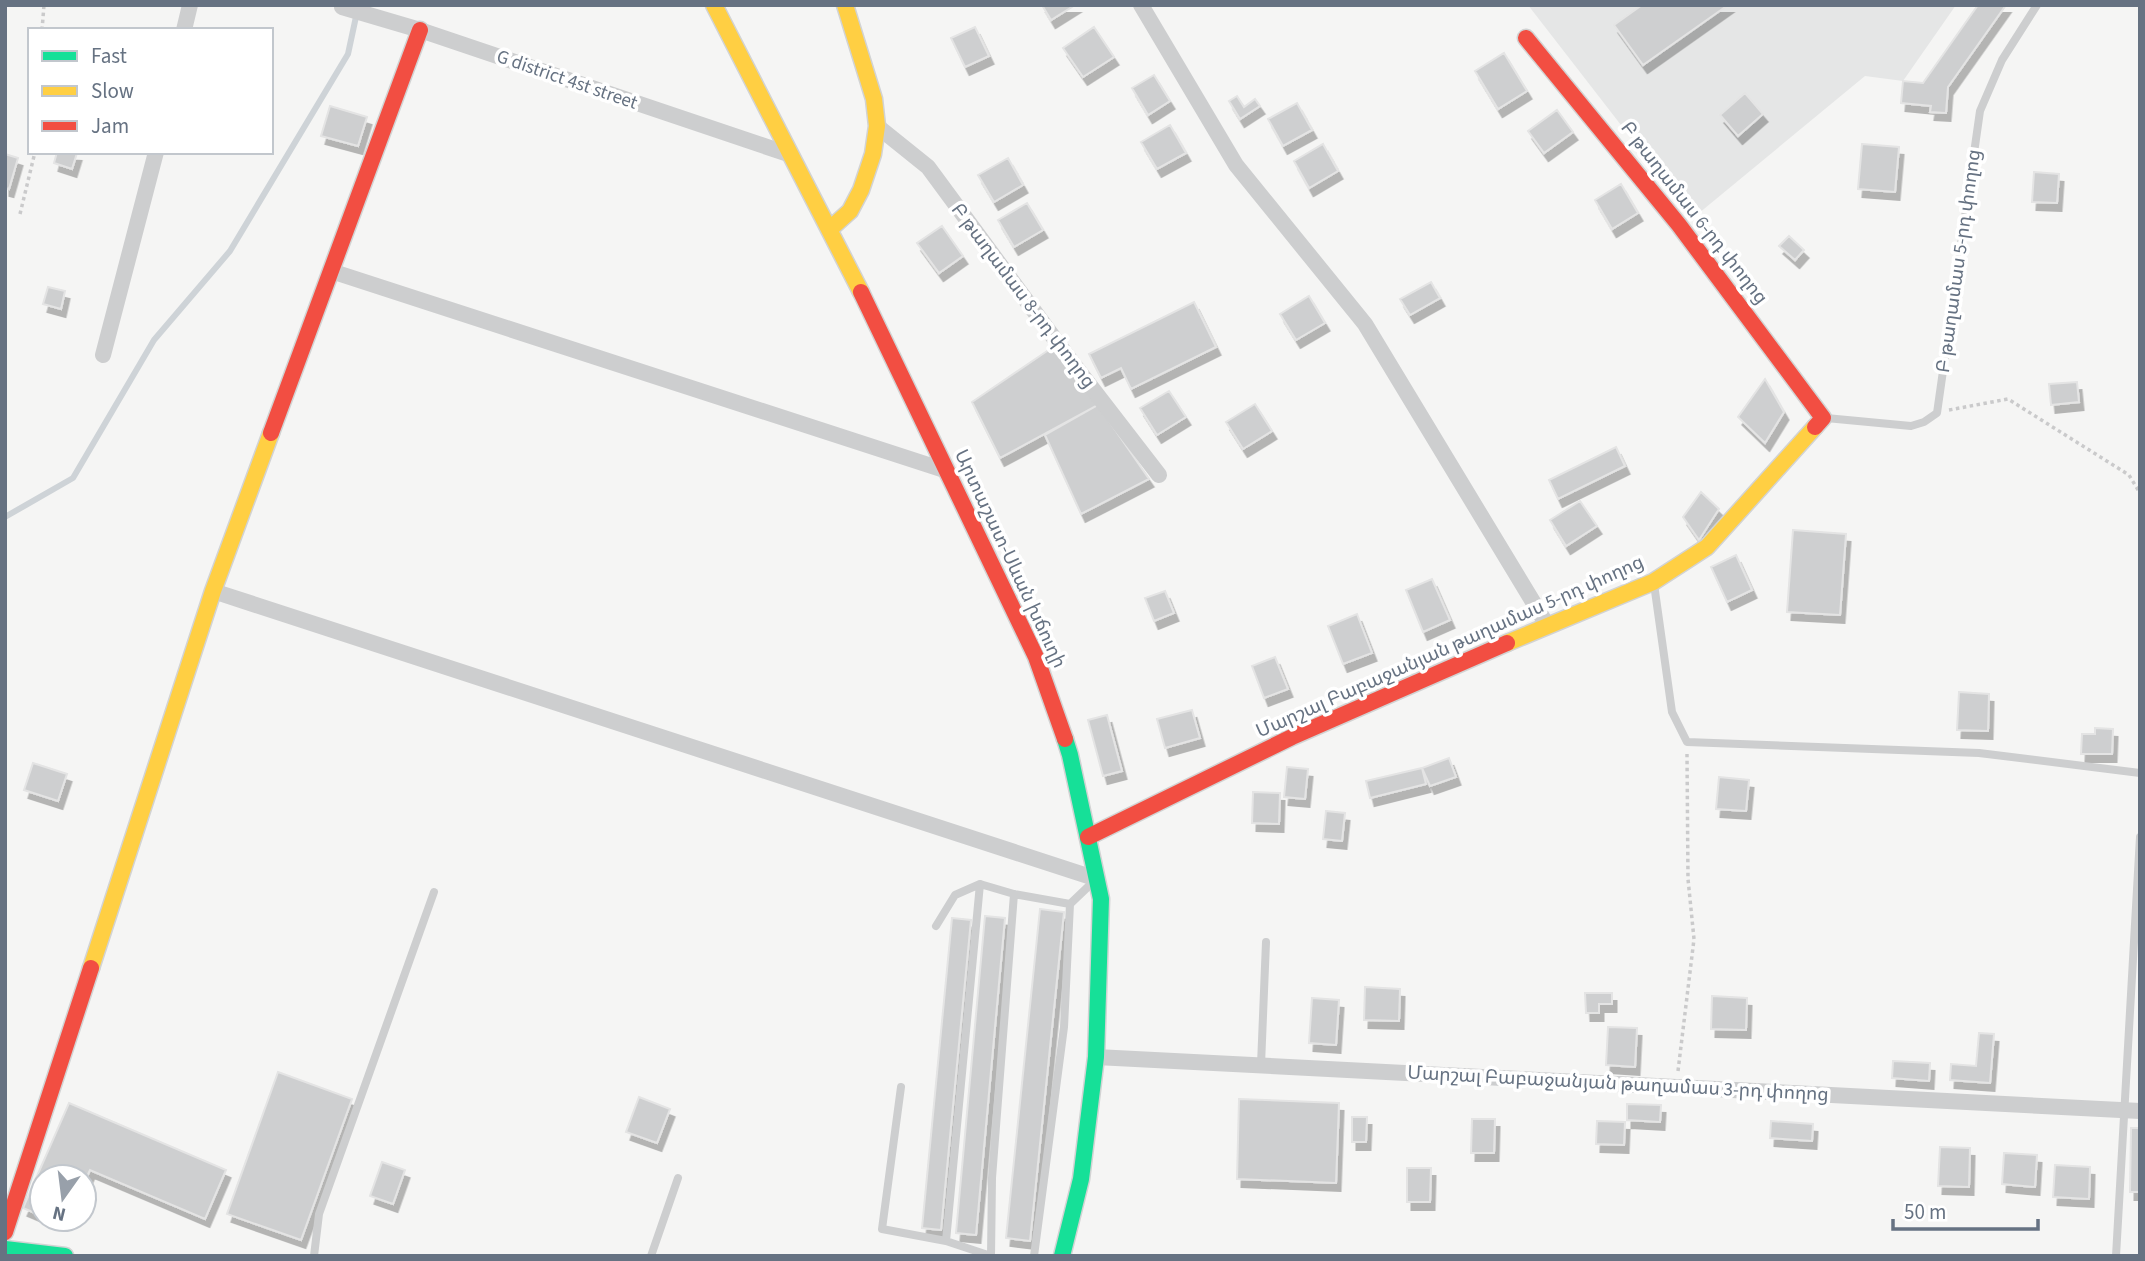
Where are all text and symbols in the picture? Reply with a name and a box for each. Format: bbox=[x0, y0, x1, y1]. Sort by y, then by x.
legend bbox=[28, 28, 273, 154]
text: Fast bbox=[91, 41, 127, 71]
street label: G district 4st street bbox=[493, 43, 642, 117]
text: Slow bbox=[91, 76, 134, 106]
text: Jam bbox=[91, 111, 129, 141]
street label: Բ թաղամաս 6-րդ փողոց bbox=[1614, 116, 1774, 310]
street label: Բ թաղամաս 5-րդ փողոց bbox=[1930, 147, 1988, 375]
street label: Բ թաղամաս 8-րդ փողոց bbox=[944, 198, 1102, 394]
street label: Արտաշատ-Սևան խճուղի bbox=[947, 445, 1073, 673]
street label: Մարշալ Բաբաջանյան թաղամաս 5-րդ փողոց bbox=[1252, 549, 1648, 745]
street label: Մարշալ Բաբաջանյան թաղամաս 3-րդ փողոց bbox=[1407, 1059, 1829, 1109]
north arrow bbox=[28, 1163, 98, 1233]
scale bar bbox=[1893, 1188, 2038, 1232]
text: 50 m bbox=[1904, 1197, 1946, 1227]
text: N bbox=[50, 1198, 69, 1228]

